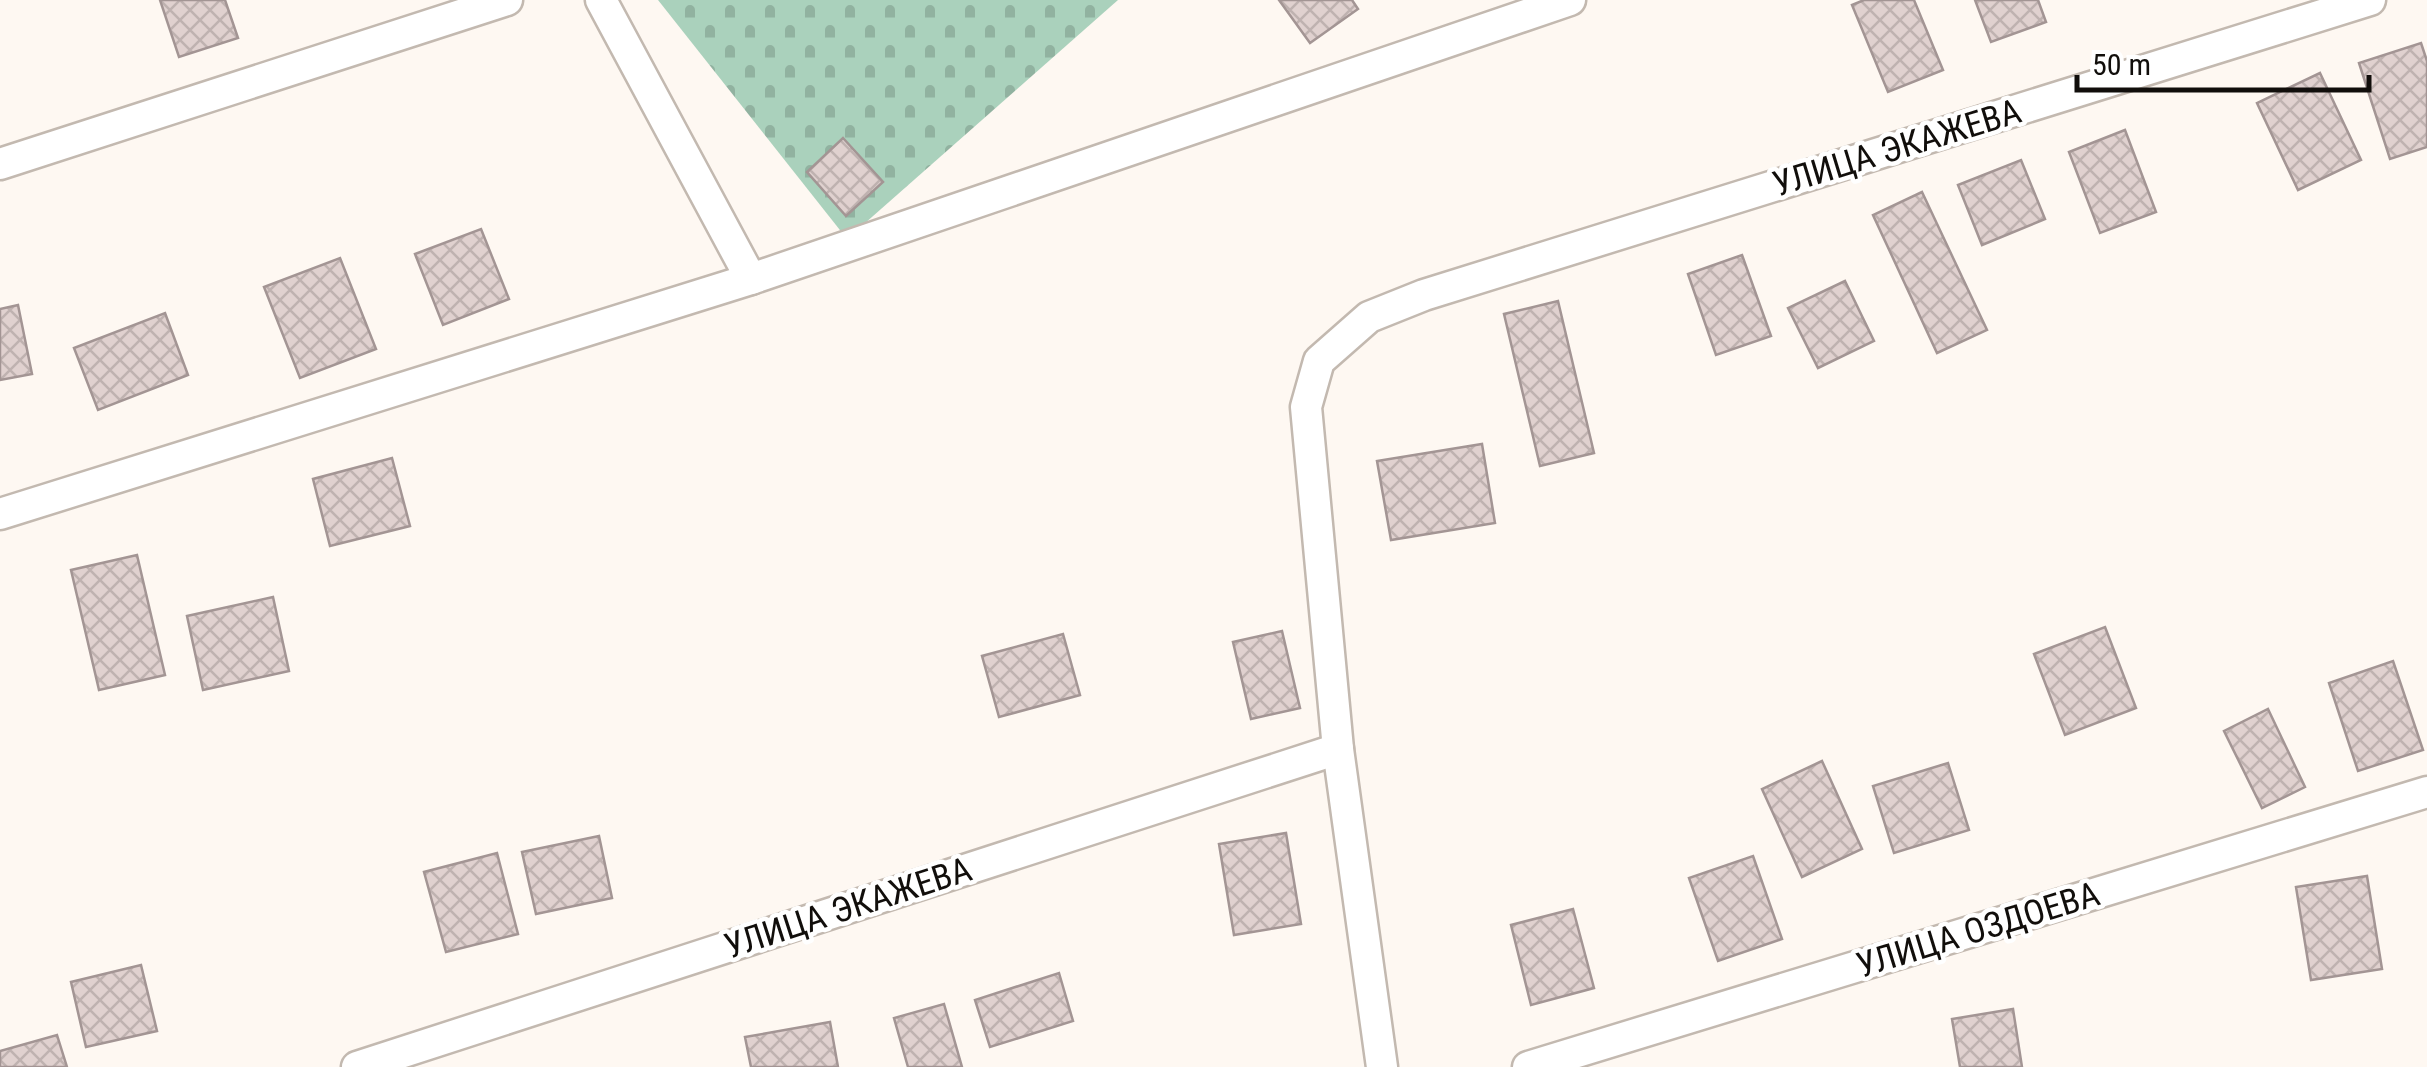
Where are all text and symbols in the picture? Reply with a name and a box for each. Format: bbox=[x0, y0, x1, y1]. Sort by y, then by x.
scale bar bbox=[2077, 30, 2370, 92]
text: 50 m bbox=[2092, 47, 2151, 82]
street label: УЛИЦА ЭКАЖЕВА bbox=[1768, 91, 2026, 205]
street label: УЛИЦА ЭКАЖЕВА bbox=[719, 849, 977, 967]
street label: УЛИЦА ОЗДОЕВА bbox=[1852, 874, 2104, 986]

